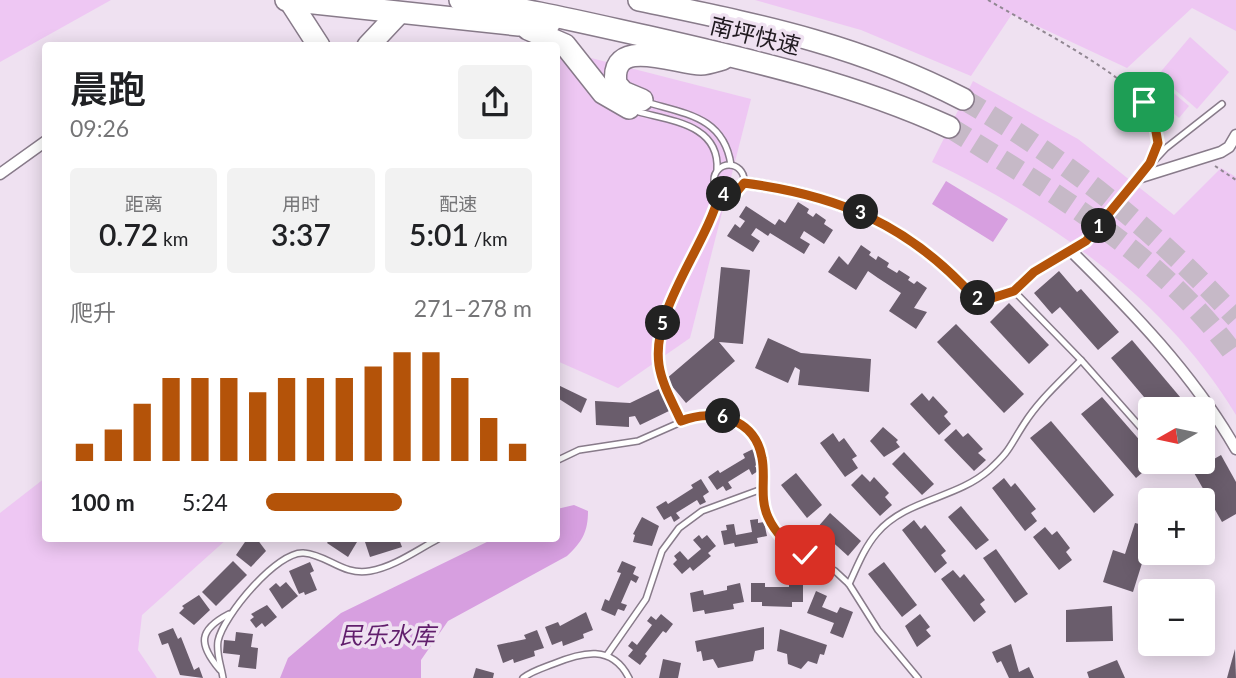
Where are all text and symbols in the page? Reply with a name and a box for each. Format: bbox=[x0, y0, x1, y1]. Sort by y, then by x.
street label: 南坪快速 bbox=[707, 10, 803, 60]
text: 晨跑 bbox=[70, 65, 146, 111]
button: share bbox=[458, 65, 532, 139]
pin bbox=[1114, 72, 1174, 132]
icon: arrive bbox=[1125, 83, 1163, 121]
text: 09:26 bbox=[70, 114, 129, 142]
pin: 4 bbox=[706, 176, 742, 212]
text: 4 bbox=[718, 182, 729, 205]
text: 距离 bbox=[125, 192, 163, 215]
text: 用时 bbox=[282, 192, 320, 215]
text: 配速 bbox=[439, 192, 477, 215]
pin: 3 bbox=[844, 194, 878, 230]
text: 3 bbox=[855, 200, 866, 223]
pin: 1 bbox=[1082, 208, 1116, 244]
text: 1 bbox=[1093, 214, 1104, 237]
text: 0.72 bbox=[99, 216, 158, 252]
text: 3:37 bbox=[271, 216, 331, 252]
text: 5:01 bbox=[409, 216, 469, 252]
text: km bbox=[158, 227, 188, 250]
text: /km bbox=[469, 227, 508, 250]
pin: 2 bbox=[960, 280, 996, 316]
text: 2 bbox=[972, 286, 983, 309]
text: 271–278 m bbox=[414, 294, 532, 322]
text: 爬升 bbox=[70, 298, 116, 326]
pin: 5 bbox=[646, 306, 680, 340]
text: 5 bbox=[657, 311, 668, 334]
north arrow bbox=[1138, 397, 1214, 474]
map controls bbox=[1138, 397, 1215, 656]
pin: 6 bbox=[706, 398, 740, 434]
text: 6 bbox=[717, 404, 728, 427]
text: 100 m bbox=[70, 488, 135, 516]
text: 5:24 bbox=[182, 488, 228, 516]
button: + bbox=[1138, 488, 1215, 565]
pin bbox=[775, 525, 835, 585]
icon: check bbox=[786, 536, 824, 574]
button: − bbox=[1138, 579, 1215, 656]
water label: 民乐水库 bbox=[339, 620, 439, 649]

